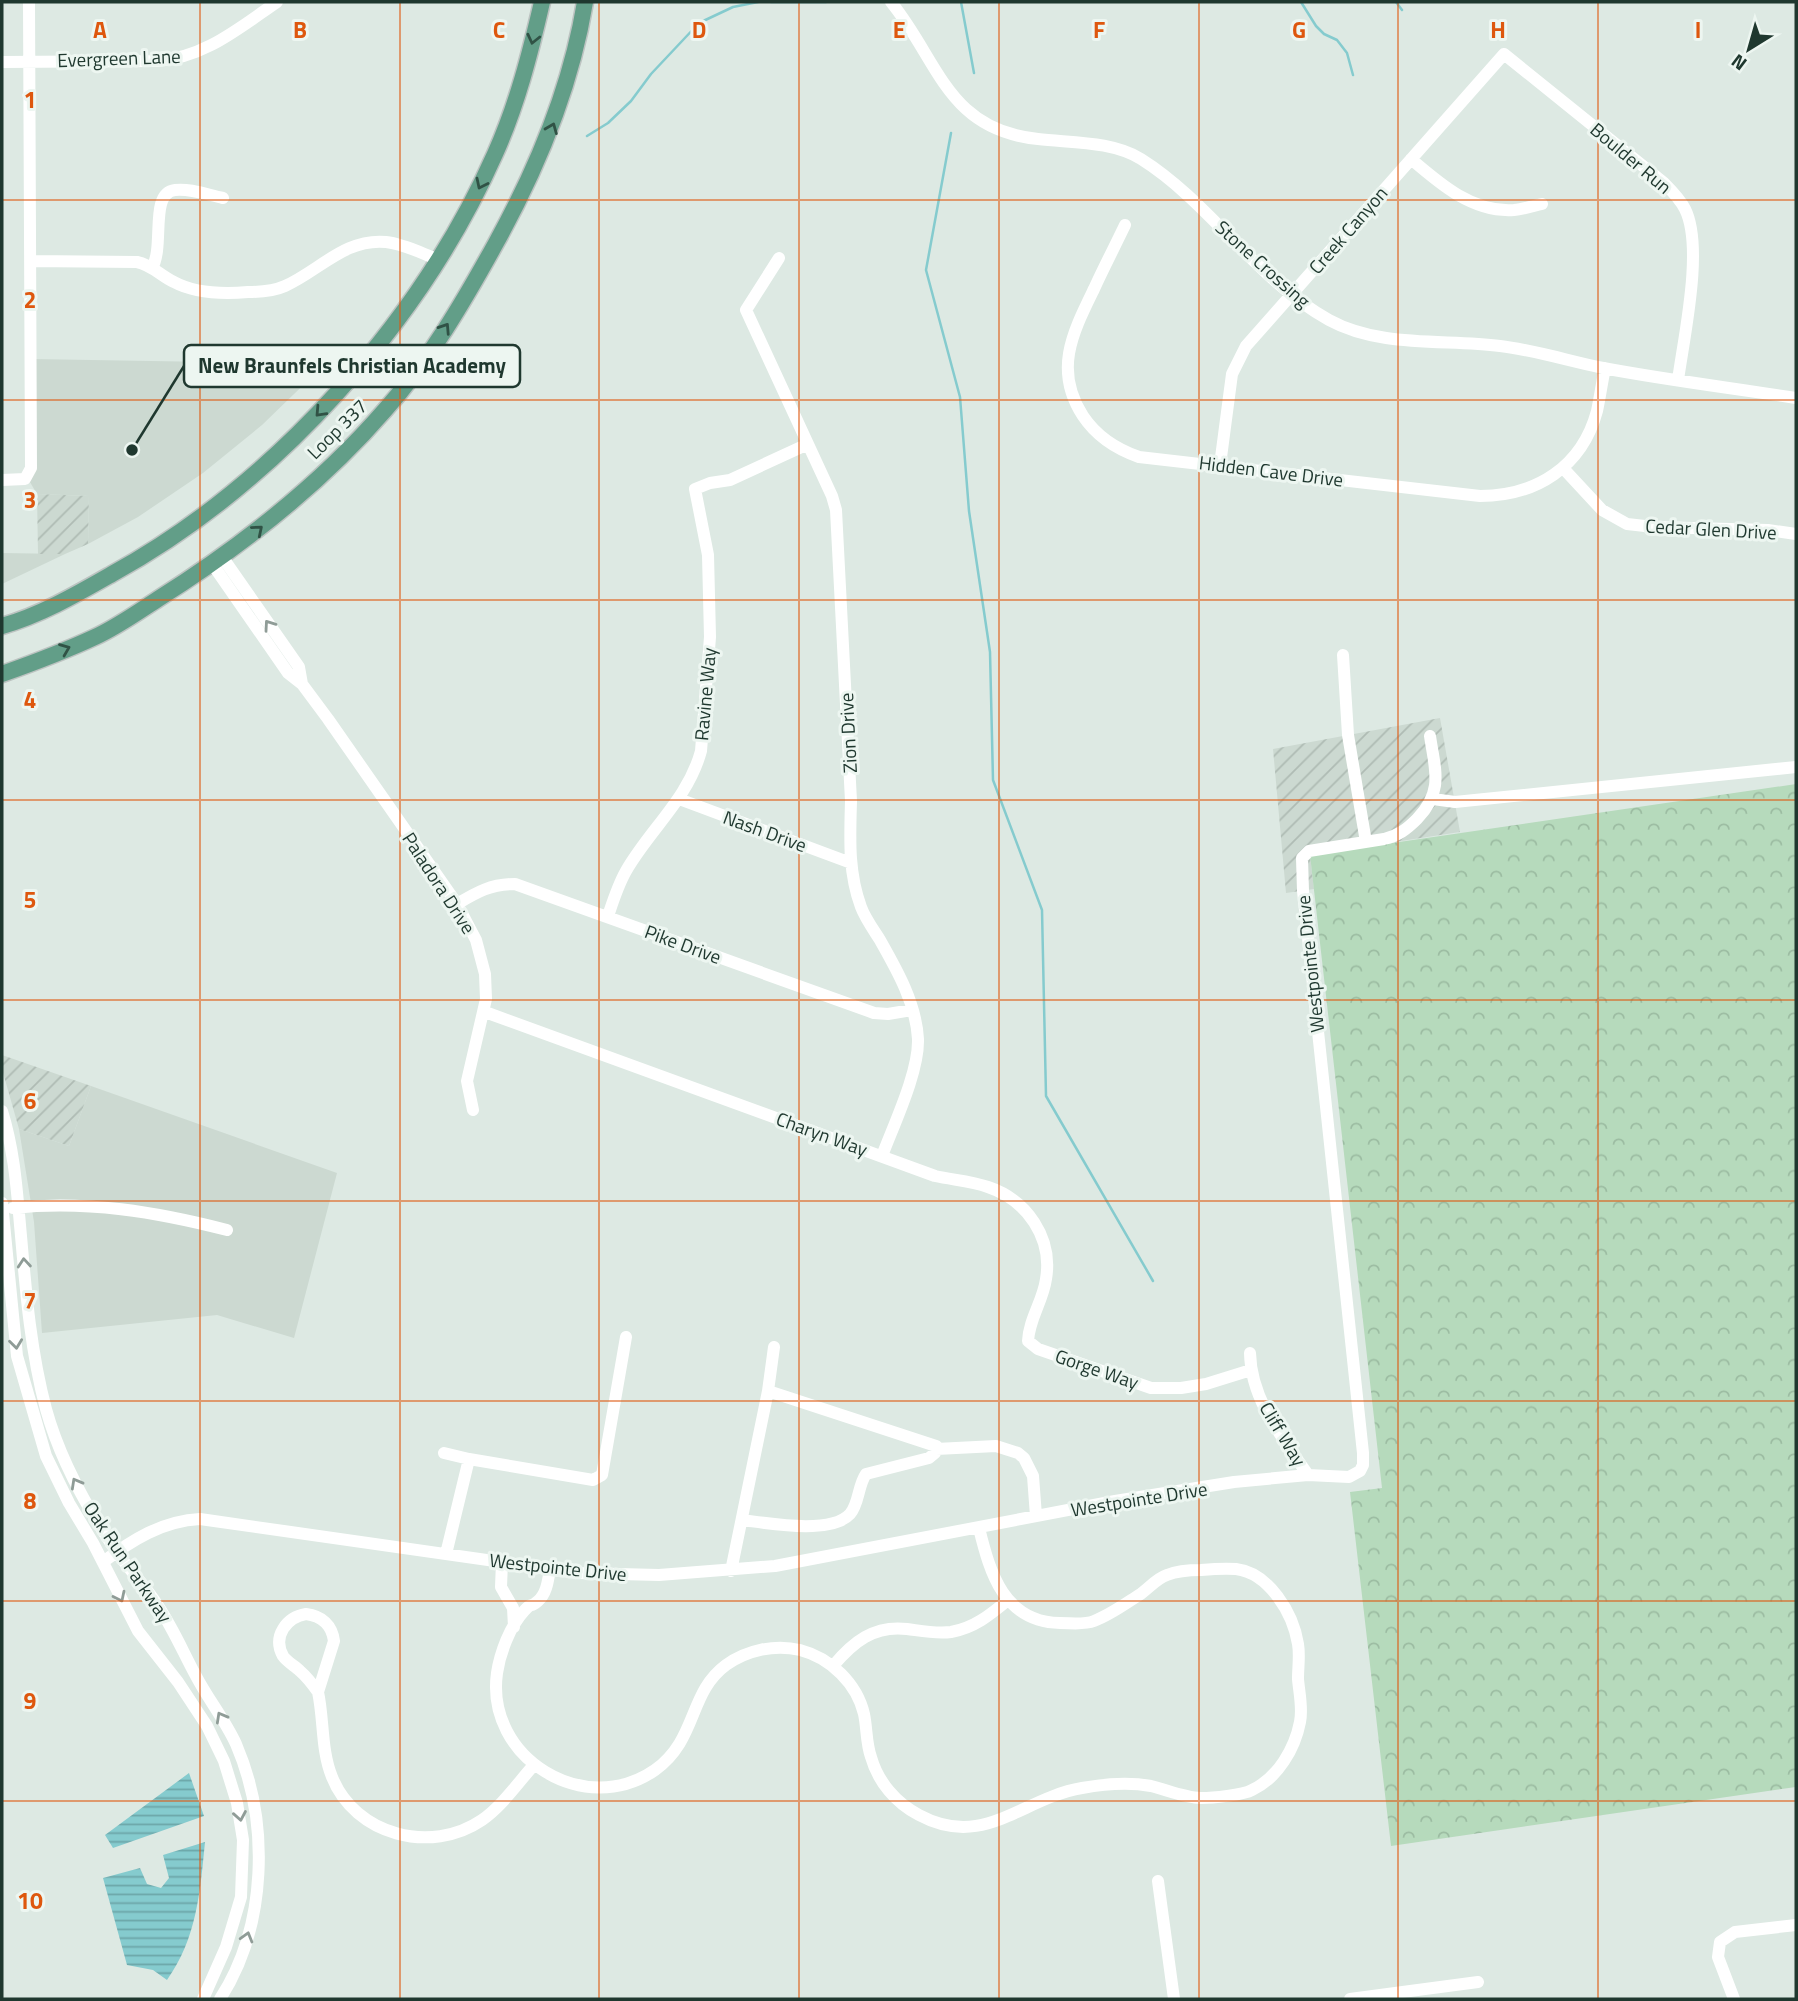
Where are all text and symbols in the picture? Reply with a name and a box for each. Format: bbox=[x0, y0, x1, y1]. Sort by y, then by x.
text: A bbox=[93, 12, 107, 47]
text: B bbox=[293, 12, 307, 47]
text: C bbox=[493, 12, 505, 47]
text: D bbox=[692, 12, 706, 47]
text: E bbox=[893, 12, 905, 47]
text: F bbox=[1093, 12, 1105, 47]
text: G bbox=[1292, 12, 1306, 47]
text: H bbox=[1490, 12, 1506, 47]
text: I bbox=[1695, 12, 1701, 47]
north arrow bbox=[1714, 14, 1784, 84]
one-way arrow bbox=[527, 32, 541, 44]
street label: Evergreen Lane bbox=[57, 41, 181, 74]
text: N bbox=[1724, 47, 1752, 79]
text: 1 bbox=[24, 82, 36, 117]
street label: Boulder Run bbox=[1584, 115, 1678, 200]
one-way arrow bbox=[543, 122, 557, 134]
one-way arrow bbox=[475, 177, 489, 189]
street label: Creek Canyon bbox=[1301, 179, 1394, 280]
street label: Stone Crossing bbox=[1209, 213, 1318, 314]
text: 2 bbox=[24, 282, 36, 317]
one-way arrow bbox=[437, 323, 449, 336]
callout: New Braunfels Christian Academy bbox=[184, 345, 520, 387]
text: New Braunfels Christian Academy bbox=[198, 349, 506, 381]
street label: Loop 337 bbox=[300, 392, 373, 465]
one-way arrow bbox=[315, 404, 328, 417]
street label: Hidden Cave Drive bbox=[1197, 447, 1345, 494]
text: 3 bbox=[24, 482, 36, 517]
street label: Cedar Glen Drive bbox=[1645, 511, 1778, 546]
one-way arrow bbox=[250, 526, 263, 538]
one-way arrow bbox=[265, 620, 277, 633]
one-way arrow bbox=[59, 644, 71, 658]
street label: Ravine Way bbox=[686, 646, 723, 742]
text: 4 bbox=[24, 682, 36, 717]
street label: Zion Drive bbox=[831, 692, 864, 774]
street label: Nash Drive bbox=[719, 802, 811, 859]
street label: Paladora Drive bbox=[396, 826, 483, 939]
text: 5 bbox=[24, 882, 36, 917]
street label: Westpointe Drive bbox=[1288, 894, 1331, 1034]
street label: Pike Drive bbox=[641, 916, 726, 971]
text: 6 bbox=[24, 1083, 37, 1118]
street label: Charyn Way bbox=[772, 1104, 872, 1163]
one-way arrow bbox=[16, 1257, 31, 1269]
text: 7 bbox=[24, 1283, 36, 1318]
one-way arrow bbox=[8, 1338, 23, 1349]
street label: Gorge Way bbox=[1051, 1341, 1143, 1396]
street label: Cliff Way bbox=[1253, 1396, 1314, 1472]
street label: Westpointe Drive bbox=[1069, 1473, 1209, 1524]
one-way arrow bbox=[71, 1477, 84, 1490]
text: 8 bbox=[24, 1483, 37, 1518]
street label: Oak Run Parkway bbox=[77, 1495, 180, 1628]
street label: Westpointe Drive bbox=[488, 1545, 628, 1588]
one-way arrow bbox=[112, 1590, 126, 1602]
text: 9 bbox=[24, 1683, 37, 1718]
one-way arrow bbox=[216, 1712, 229, 1724]
one-way arrow bbox=[232, 1810, 247, 1822]
text: 10 bbox=[17, 1883, 43, 1918]
one-way arrow bbox=[239, 1931, 253, 1943]

